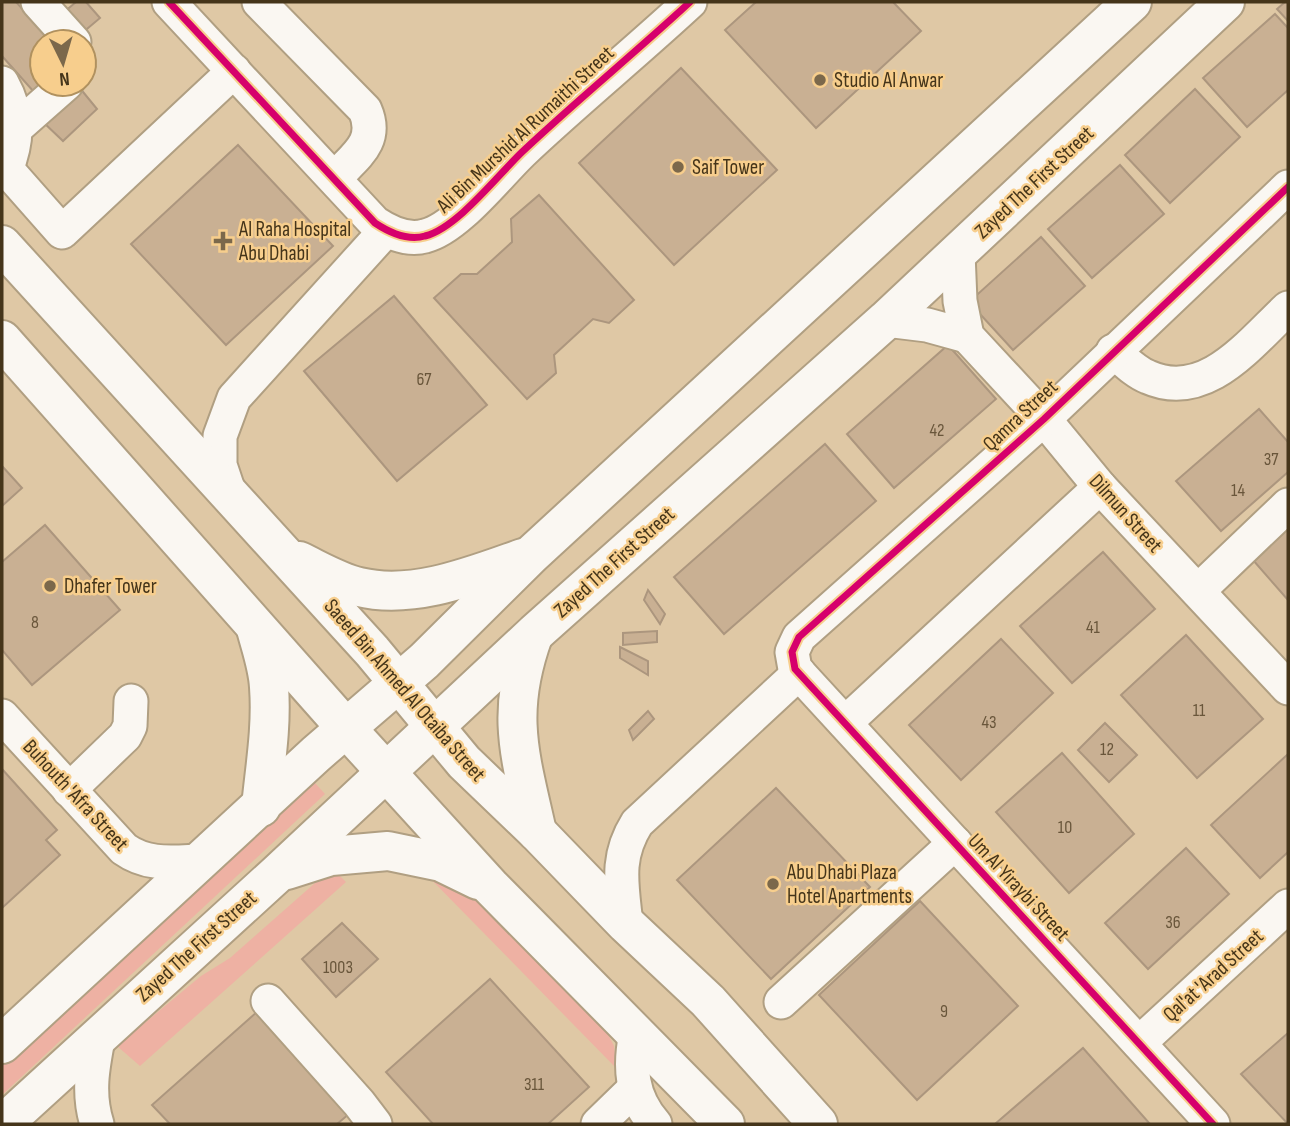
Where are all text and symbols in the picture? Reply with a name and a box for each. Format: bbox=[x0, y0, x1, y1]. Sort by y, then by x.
north arrow bbox=[28, 28, 98, 98]
street label: Ali Bin Murshid Al Rumaithi Street bbox=[431, 41, 619, 219]
text: N bbox=[58, 67, 70, 90]
place label: Studio Al Anwar bbox=[834, 68, 943, 93]
marker: Studio Al Anwar bbox=[812, 72, 828, 88]
street label: Zayed The First Street bbox=[970, 121, 1099, 244]
place label: Saif Tower bbox=[692, 155, 764, 180]
marker: Saif Tower bbox=[670, 159, 686, 175]
place label: Al Raha Hospital Abu Dhabi bbox=[238, 217, 351, 266]
marker: Al Raha Hospital Abu Dhabi bbox=[213, 231, 233, 251]
house number: 67 bbox=[416, 369, 432, 390]
street label: Qamra Street bbox=[978, 374, 1063, 456]
house number: 42 bbox=[929, 420, 945, 441]
house number: 37 bbox=[1264, 449, 1279, 470]
street label: Dilmun Street bbox=[1084, 469, 1167, 558]
house number: 14 bbox=[1231, 480, 1245, 501]
street label: Zayed The First Street bbox=[549, 502, 680, 623]
place label: Dhafer Tower bbox=[64, 574, 157, 599]
marker: Dhafer Tower bbox=[42, 578, 58, 594]
street label: Saeed Bin Ahmed Al Otaiba Street bbox=[319, 594, 491, 787]
house number: 8 bbox=[31, 612, 39, 633]
house number: 41 bbox=[1086, 617, 1101, 638]
house number: 11 bbox=[1193, 700, 1206, 721]
house number: 43 bbox=[981, 712, 997, 733]
street label: Buhouth 'Afra Street bbox=[18, 734, 134, 856]
house number: 12 bbox=[1100, 739, 1114, 760]
house number: 10 bbox=[1058, 817, 1072, 838]
street label: Um Al Yiraybi Street bbox=[963, 828, 1075, 946]
place label: Abu Dhabi Plaza Hotel Apartments bbox=[786, 860, 912, 909]
marker: Abu Dhabi Plaza Hotel Apartments bbox=[765, 876, 781, 892]
street label: Zayed The First Street bbox=[131, 886, 262, 1007]
house number: 36 bbox=[1165, 912, 1181, 933]
street label: Qal'at 'Arad Street bbox=[1158, 924, 1269, 1027]
house number: 1003 bbox=[323, 957, 353, 978]
house number: 9 bbox=[940, 1001, 948, 1022]
house number: 311 bbox=[524, 1074, 545, 1095]

